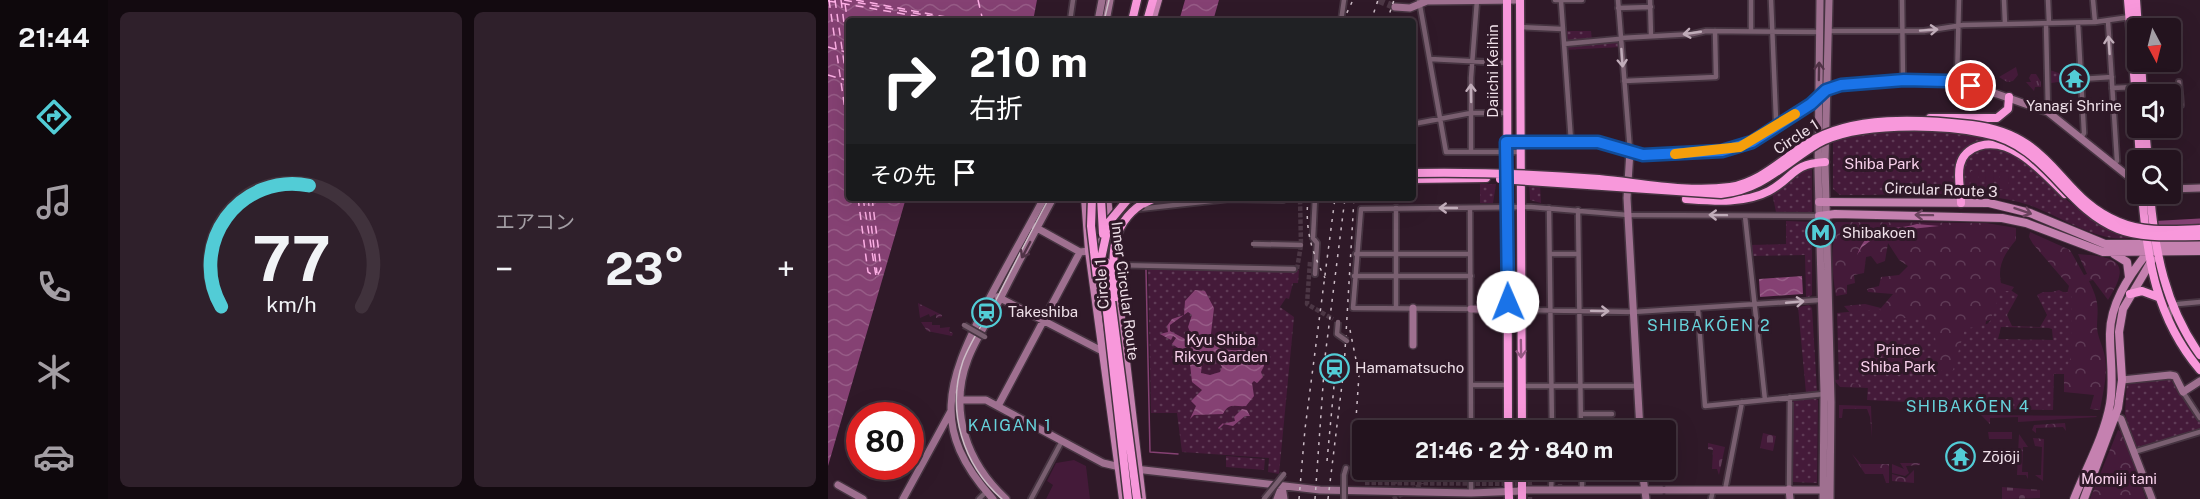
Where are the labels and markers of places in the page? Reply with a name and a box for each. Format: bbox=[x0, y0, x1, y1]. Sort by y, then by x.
pin bbox=[1945, 60, 1996, 111]
temple icon: Yanagi Shrine bbox=[2058, 63, 2090, 95]
place label: Yanagi Shrine bbox=[2026, 97, 2122, 114]
metro station icon: Shibakoen bbox=[1805, 217, 1837, 249]
place label: Shibakoen bbox=[1842, 224, 1915, 241]
station icon: Takeshiba bbox=[971, 296, 1003, 328]
place label: Takeshiba bbox=[1008, 303, 1078, 320]
station icon: Hamamatsucho bbox=[1318, 352, 1350, 384]
place label: Hamamatsucho bbox=[1355, 359, 1464, 376]
temple icon: Zōjōji bbox=[1945, 441, 1977, 473]
place label: Zōjōji bbox=[1982, 448, 2020, 465]

